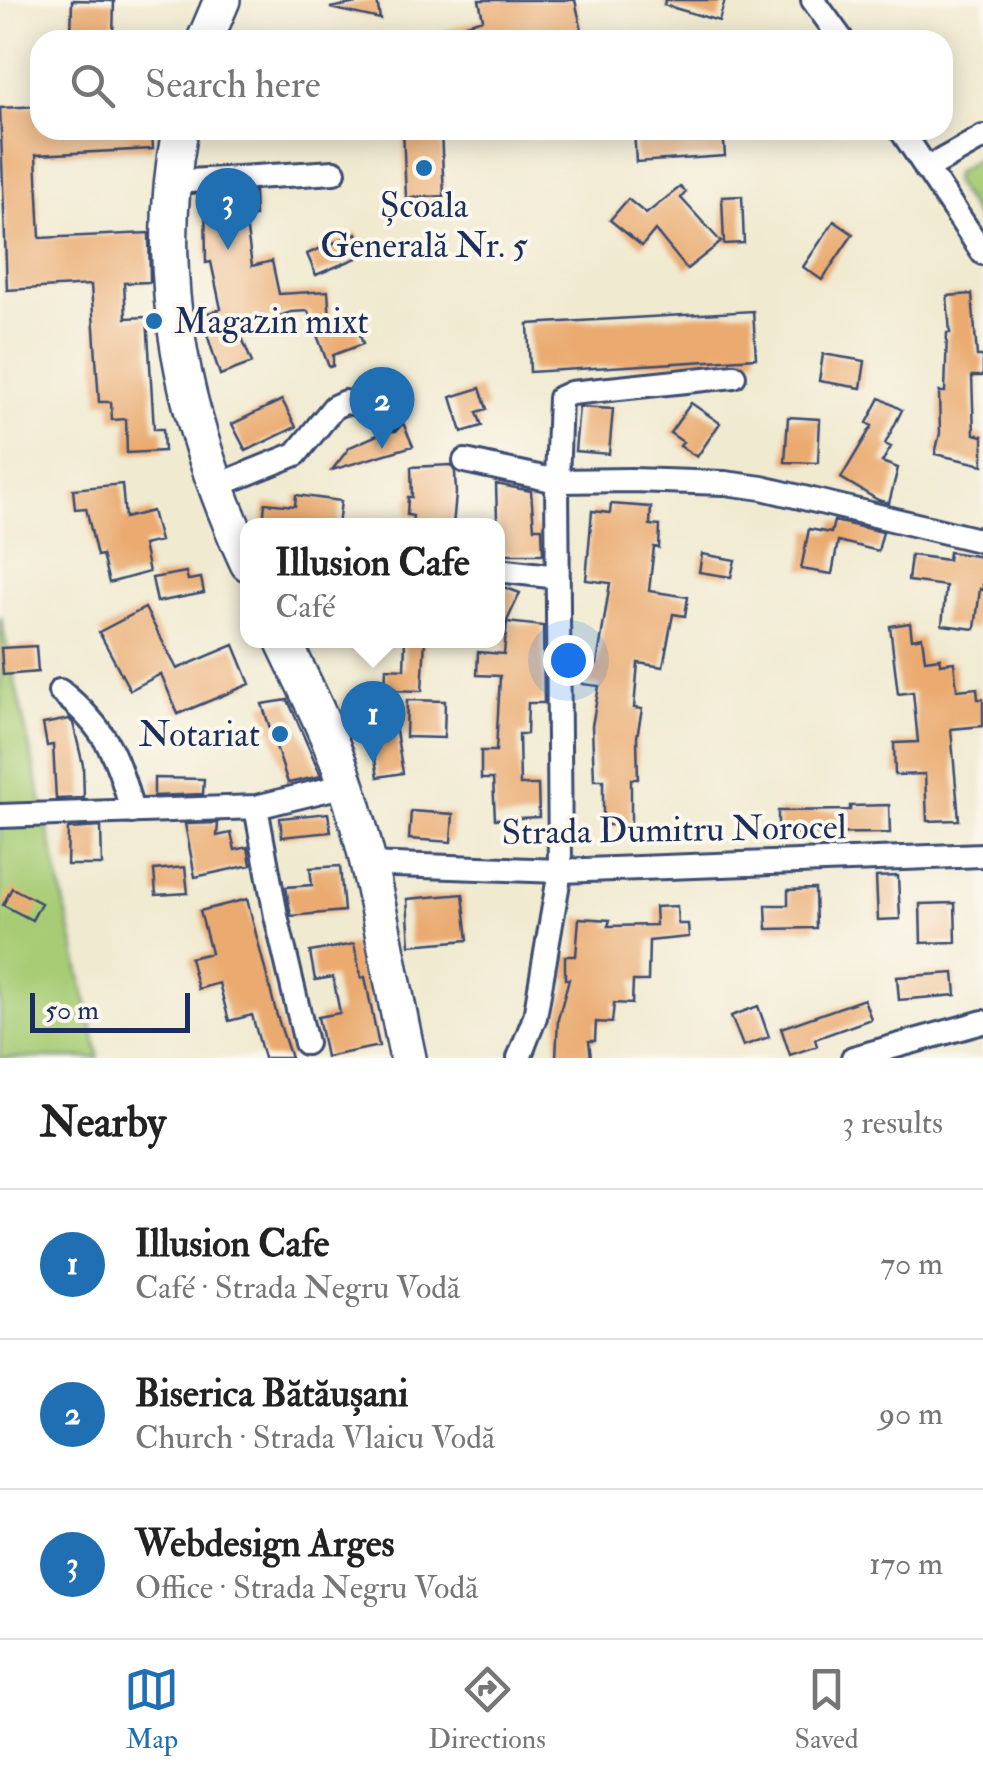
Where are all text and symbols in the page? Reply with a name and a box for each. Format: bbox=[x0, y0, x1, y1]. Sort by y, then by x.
search box bbox=[30, 30, 953, 140]
icon: search bbox=[65, 58, 120, 113]
text: Search here bbox=[145, 61, 321, 109]
marker: Școala Generală Nr. 5 bbox=[413, 157, 435, 179]
pin: 3 bbox=[196, 168, 260, 250]
place label: Școala Generală Nr. 5 bbox=[320, 184, 528, 268]
place label: Magazin mixt bbox=[174, 300, 369, 344]
marker: Magazin mixt bbox=[143, 310, 165, 332]
pin: 2 bbox=[350, 366, 414, 449]
popup bbox=[240, 518, 505, 648]
text: Illusion Cafe bbox=[275, 539, 470, 587]
text: Café bbox=[275, 587, 335, 627]
your location bbox=[543, 635, 594, 686]
pin: 1 bbox=[340, 680, 406, 763]
place label: Notariat bbox=[139, 713, 260, 757]
marker: Notariat bbox=[269, 723, 291, 745]
street label: Strada Dumitru Norocel bbox=[501, 805, 847, 855]
scale bar bbox=[30, 988, 190, 1032]
text: 50 m bbox=[45, 993, 99, 1028]
text: Nearby bbox=[40, 1097, 166, 1149]
text: 3 results bbox=[842, 1103, 943, 1143]
text: Illusion Cafe bbox=[135, 1220, 329, 1268]
text: 1 bbox=[67, 1244, 78, 1284]
text: 70 m bbox=[880, 1244, 943, 1284]
text: Café · Strada Negru Vodă bbox=[135, 1268, 460, 1308]
text: Biserica Bătăușani bbox=[135, 1370, 408, 1418]
text: 2 bbox=[64, 1394, 81, 1434]
text: 90 m bbox=[879, 1394, 943, 1434]
text: Church · Strada Vlaicu Vodă bbox=[135, 1418, 495, 1458]
text: Webdesign Arges bbox=[135, 1520, 395, 1568]
text: 3 bbox=[66, 1544, 79, 1584]
text: 170 m bbox=[869, 1544, 943, 1584]
text: Office · Strada Negru Vodă bbox=[135, 1568, 478, 1608]
tab: Map bbox=[124, 1662, 179, 1757]
tab: Directions bbox=[428, 1662, 546, 1757]
tab: Saved bbox=[795, 1662, 859, 1757]

